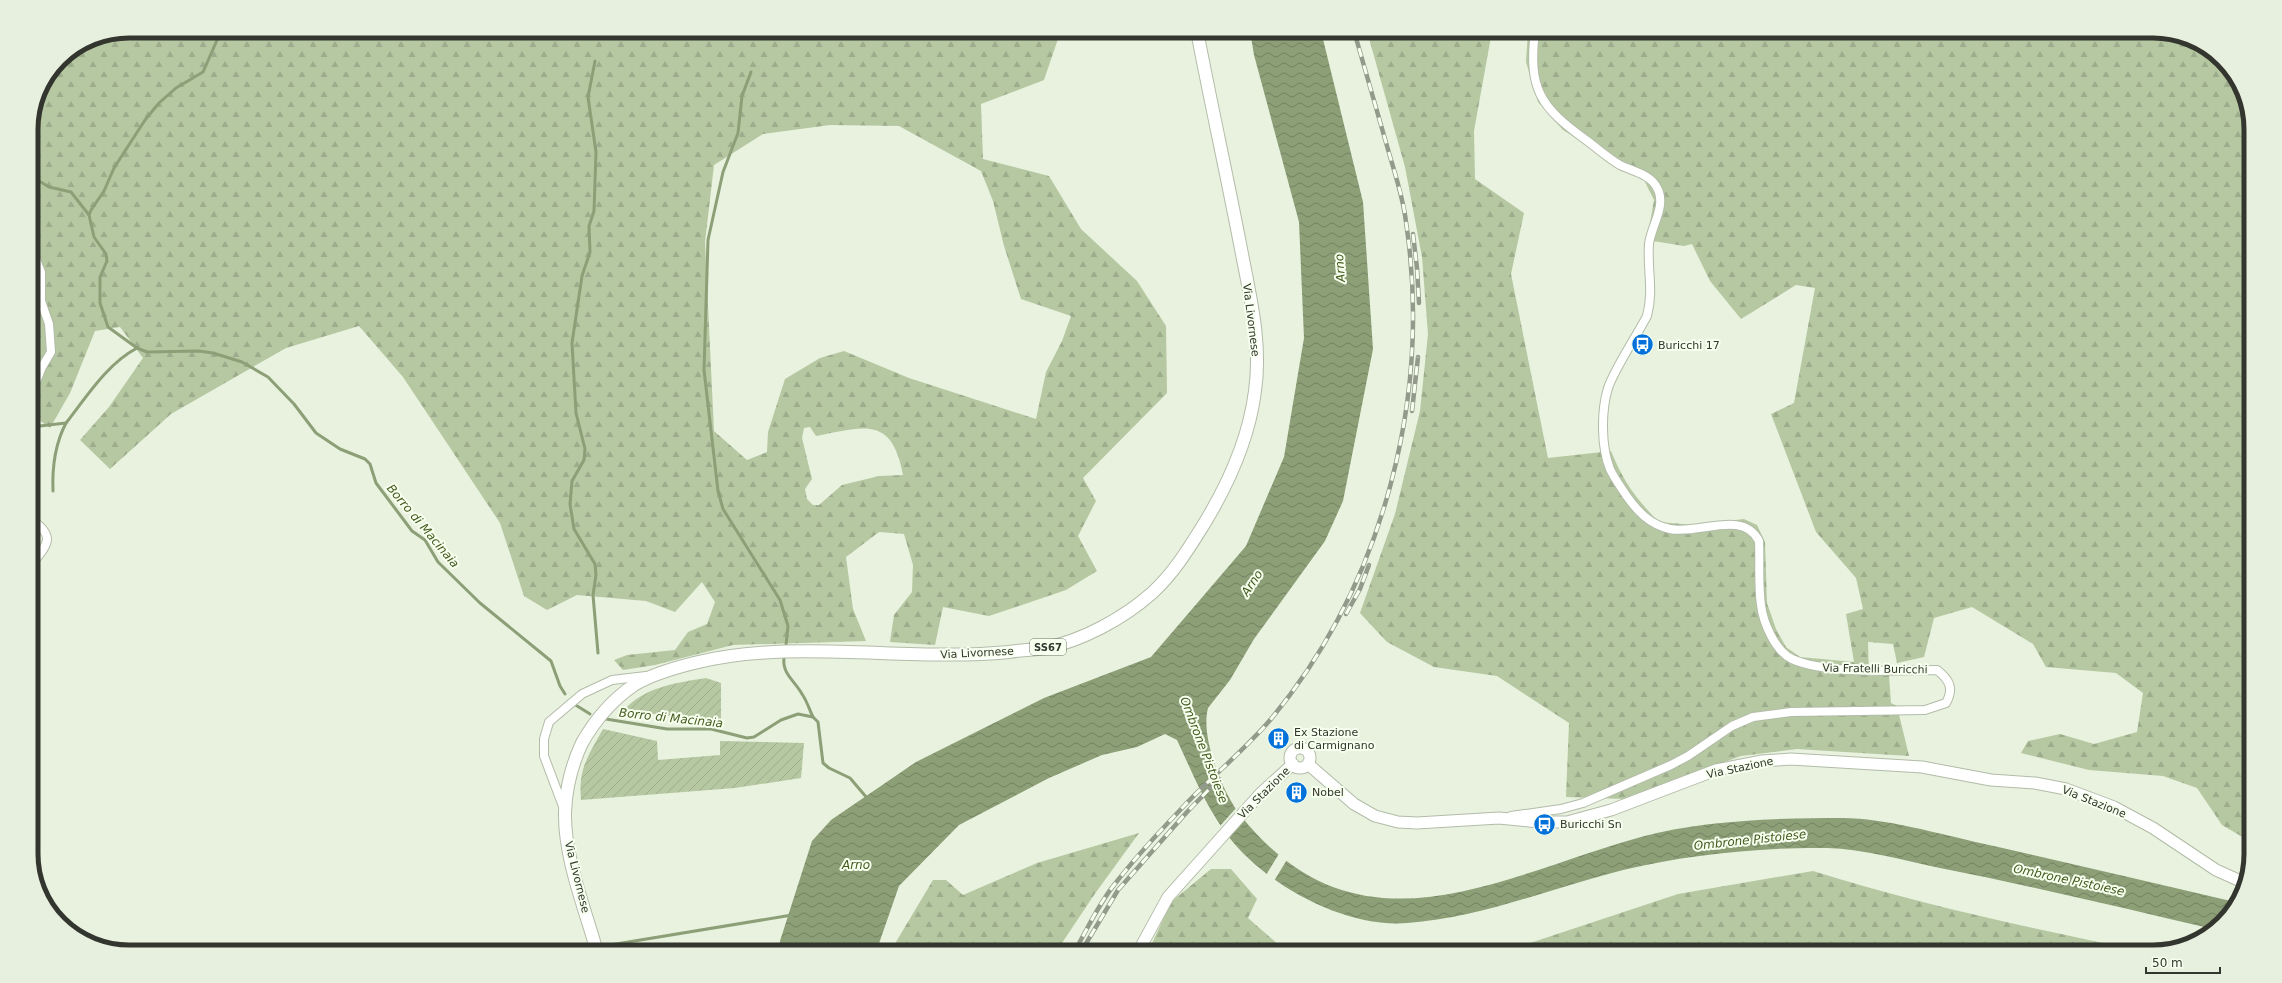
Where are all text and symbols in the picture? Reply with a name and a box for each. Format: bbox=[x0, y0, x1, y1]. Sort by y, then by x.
water label: Arno bbox=[1332, 253, 1348, 283]
street label: Via Livornese bbox=[1240, 283, 1262, 358]
bus stop icon: Buricchi 17 bbox=[1629, 332, 1655, 358]
place label: Buricchi 17 bbox=[1658, 339, 1720, 352]
water label: Borro di Macinaia bbox=[384, 481, 462, 571]
water label: Arno bbox=[1238, 567, 1266, 599]
road number: SS67 bbox=[1030, 639, 1066, 655]
street label: Via Livornese bbox=[940, 645, 1014, 661]
street label: Via Fratelli Buricchi bbox=[1822, 662, 1928, 676]
water label: Ombrone Pistoiese bbox=[1177, 695, 1231, 805]
water label: Borro di Macinaia bbox=[618, 706, 724, 730]
building icon: Ex Stazione di Carmignano bbox=[1266, 725, 1292, 751]
place label: Ex Stazione di Carmignano bbox=[1294, 726, 1375, 752]
street label: Via Stazione bbox=[1705, 755, 1775, 781]
street label: Via Stazione bbox=[1235, 764, 1293, 822]
building icon: Nobel bbox=[1283, 779, 1309, 805]
street label: Via Stazione bbox=[2060, 783, 2128, 821]
place label: Nobel bbox=[1312, 786, 1344, 799]
bus stop icon: Buricchi Sn bbox=[1531, 811, 1557, 837]
place label: Buricchi Sn bbox=[1560, 818, 1622, 831]
water label: Ombrone Pistoiese bbox=[1693, 827, 1807, 853]
street label: Via Livornese bbox=[562, 840, 592, 914]
water label: Arno bbox=[841, 858, 870, 872]
water label: Ombrone Pistoiese bbox=[2012, 861, 2126, 899]
scale bar bbox=[2146, 949, 2220, 975]
text: 50 m bbox=[2152, 956, 2183, 970]

